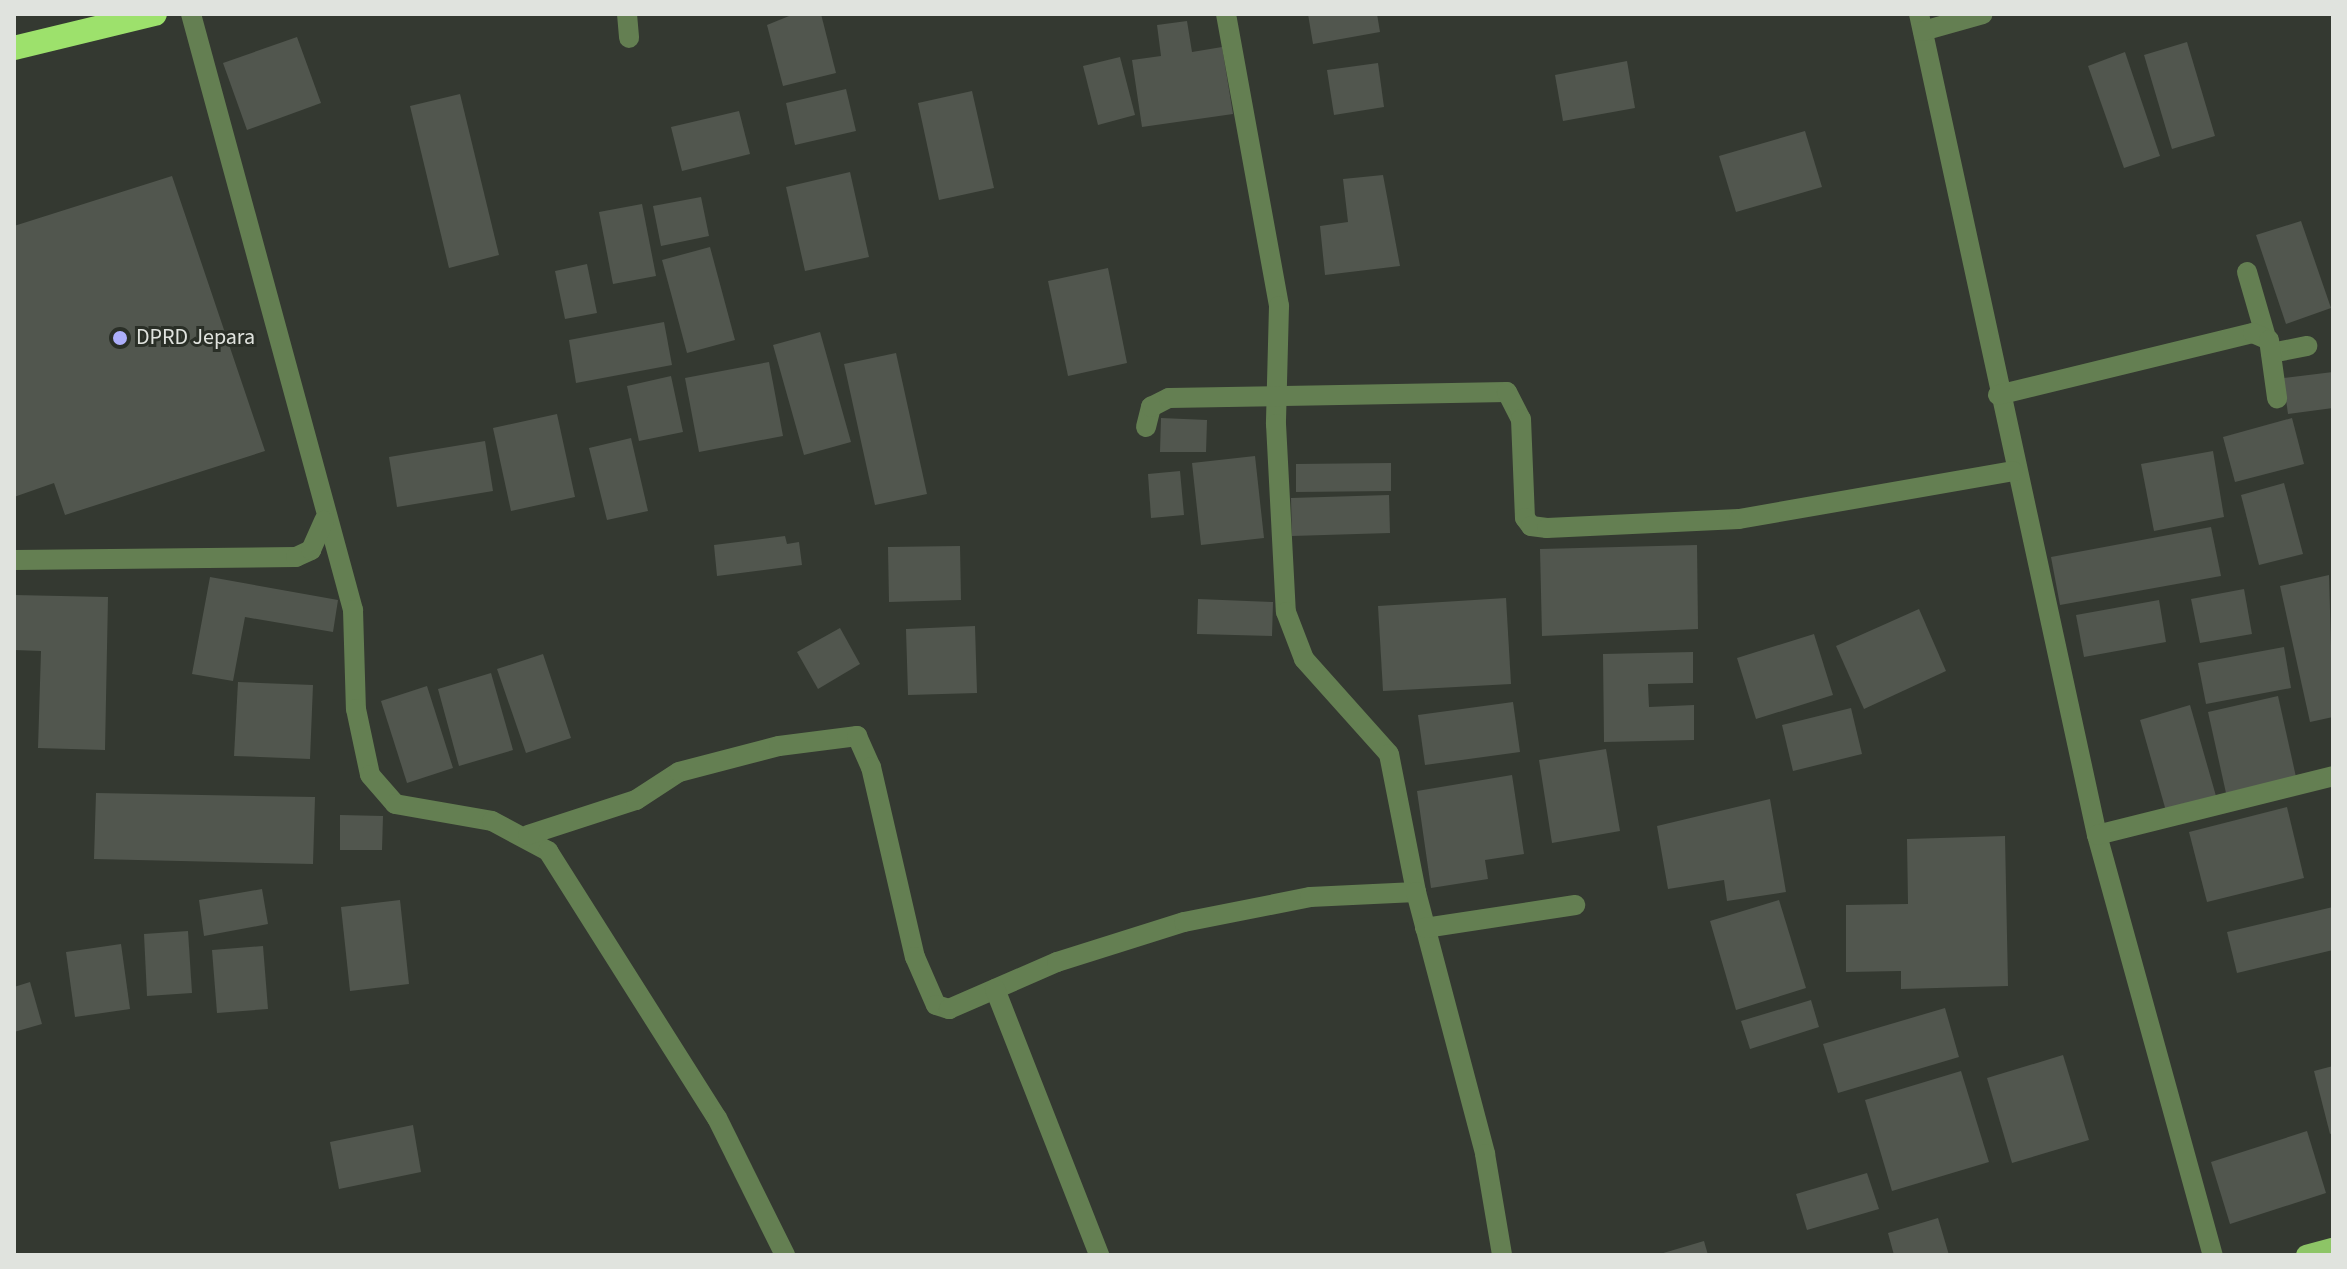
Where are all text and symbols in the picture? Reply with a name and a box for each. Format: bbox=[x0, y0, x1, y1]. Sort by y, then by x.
place label: DPRD Jepara bbox=[136, 325, 255, 351]
marker: DPRD Jepara bbox=[111, 329, 129, 347]

